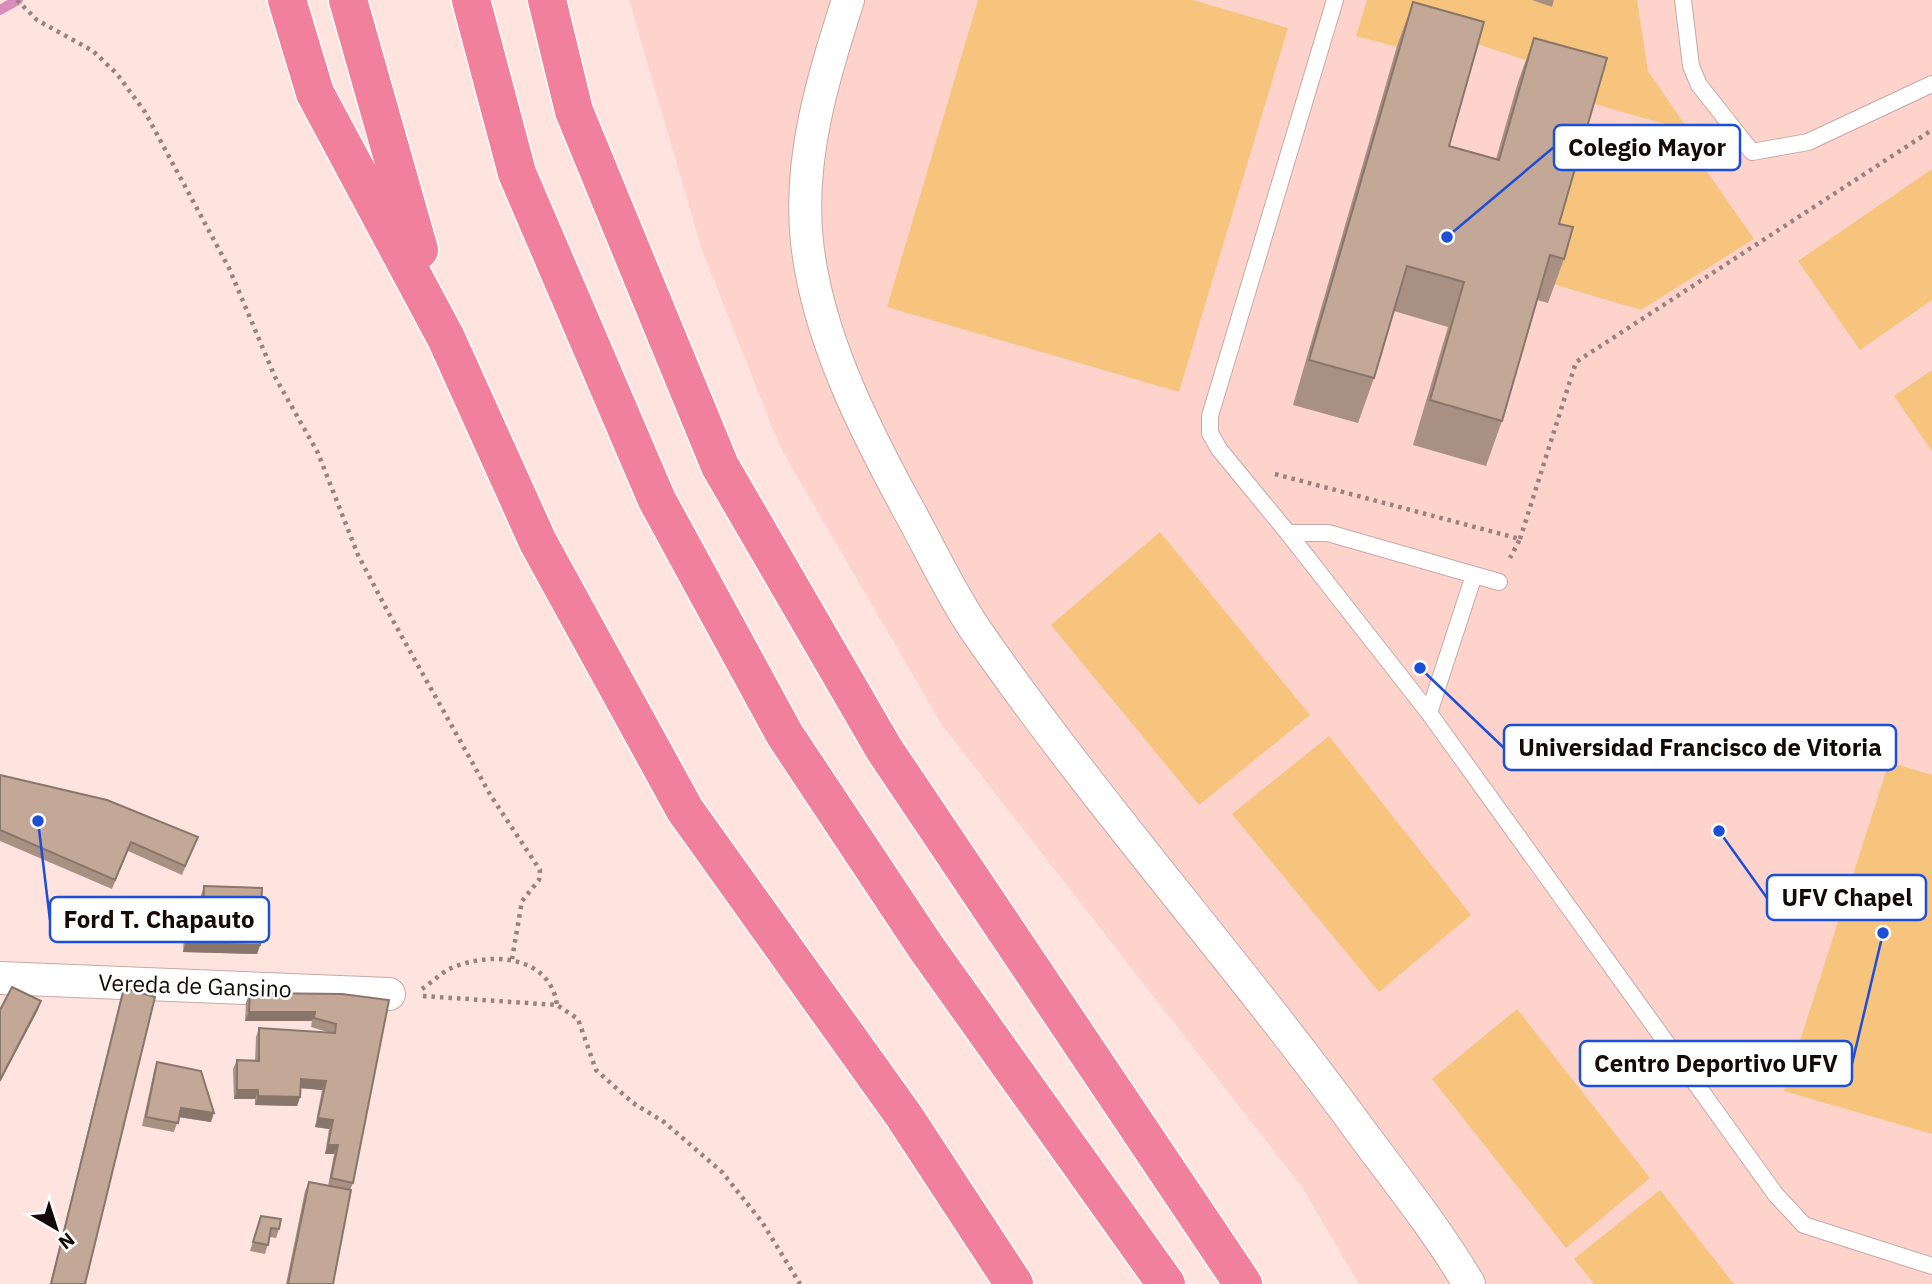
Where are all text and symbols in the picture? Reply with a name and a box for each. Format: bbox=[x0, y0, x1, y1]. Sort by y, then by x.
callout: Colegio Mayor bbox=[1554, 125, 1740, 170]
text: Colegio Mayor bbox=[1568, 131, 1726, 163]
callout: Universidad Francisco de Vitoria bbox=[1504, 725, 1896, 770]
text: Universidad Francisco de Vitoria bbox=[1518, 731, 1882, 763]
callout: UFV Chapel bbox=[1767, 875, 1926, 920]
text: UFV Chapel bbox=[1782, 881, 1912, 913]
callout: Ford T. Chapauto bbox=[50, 897, 269, 942]
text: Ford T. Chapauto bbox=[64, 903, 254, 935]
street label: Vereda de Gansino bbox=[98, 967, 292, 1003]
callout: Centro Deportivo UFV bbox=[1580, 1041, 1852, 1086]
text: Centro Deportivo UFV bbox=[1594, 1047, 1838, 1079]
north arrow bbox=[21, 1193, 91, 1263]
text: N bbox=[54, 1228, 80, 1255]

